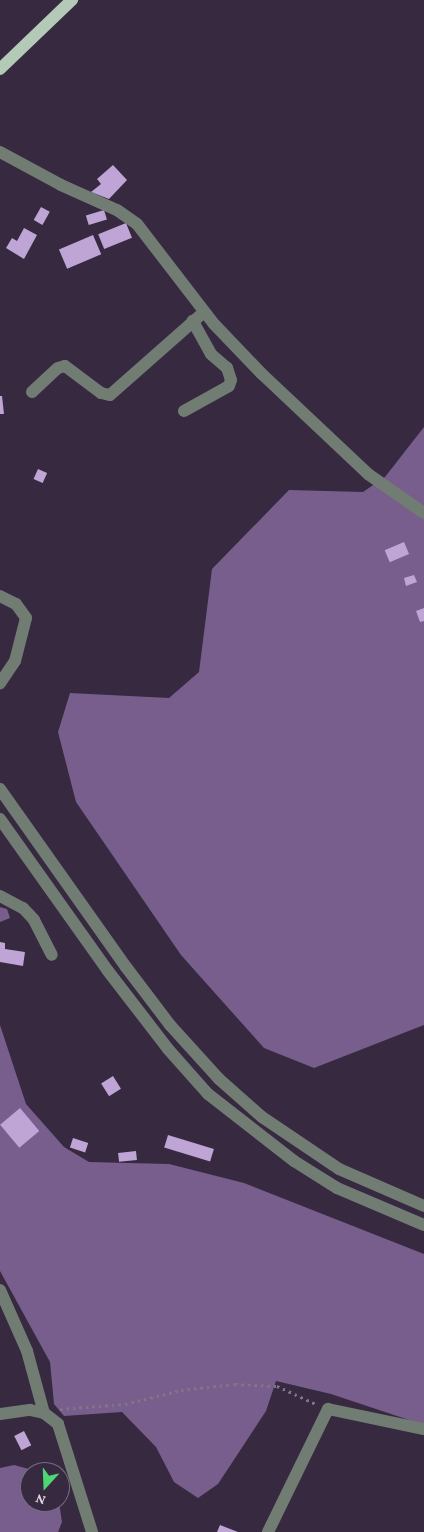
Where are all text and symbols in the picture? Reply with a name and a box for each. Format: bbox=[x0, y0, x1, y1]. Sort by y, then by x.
north arrow bbox=[20, 1462, 70, 1512]
text: N bbox=[33, 1491, 47, 1509]

